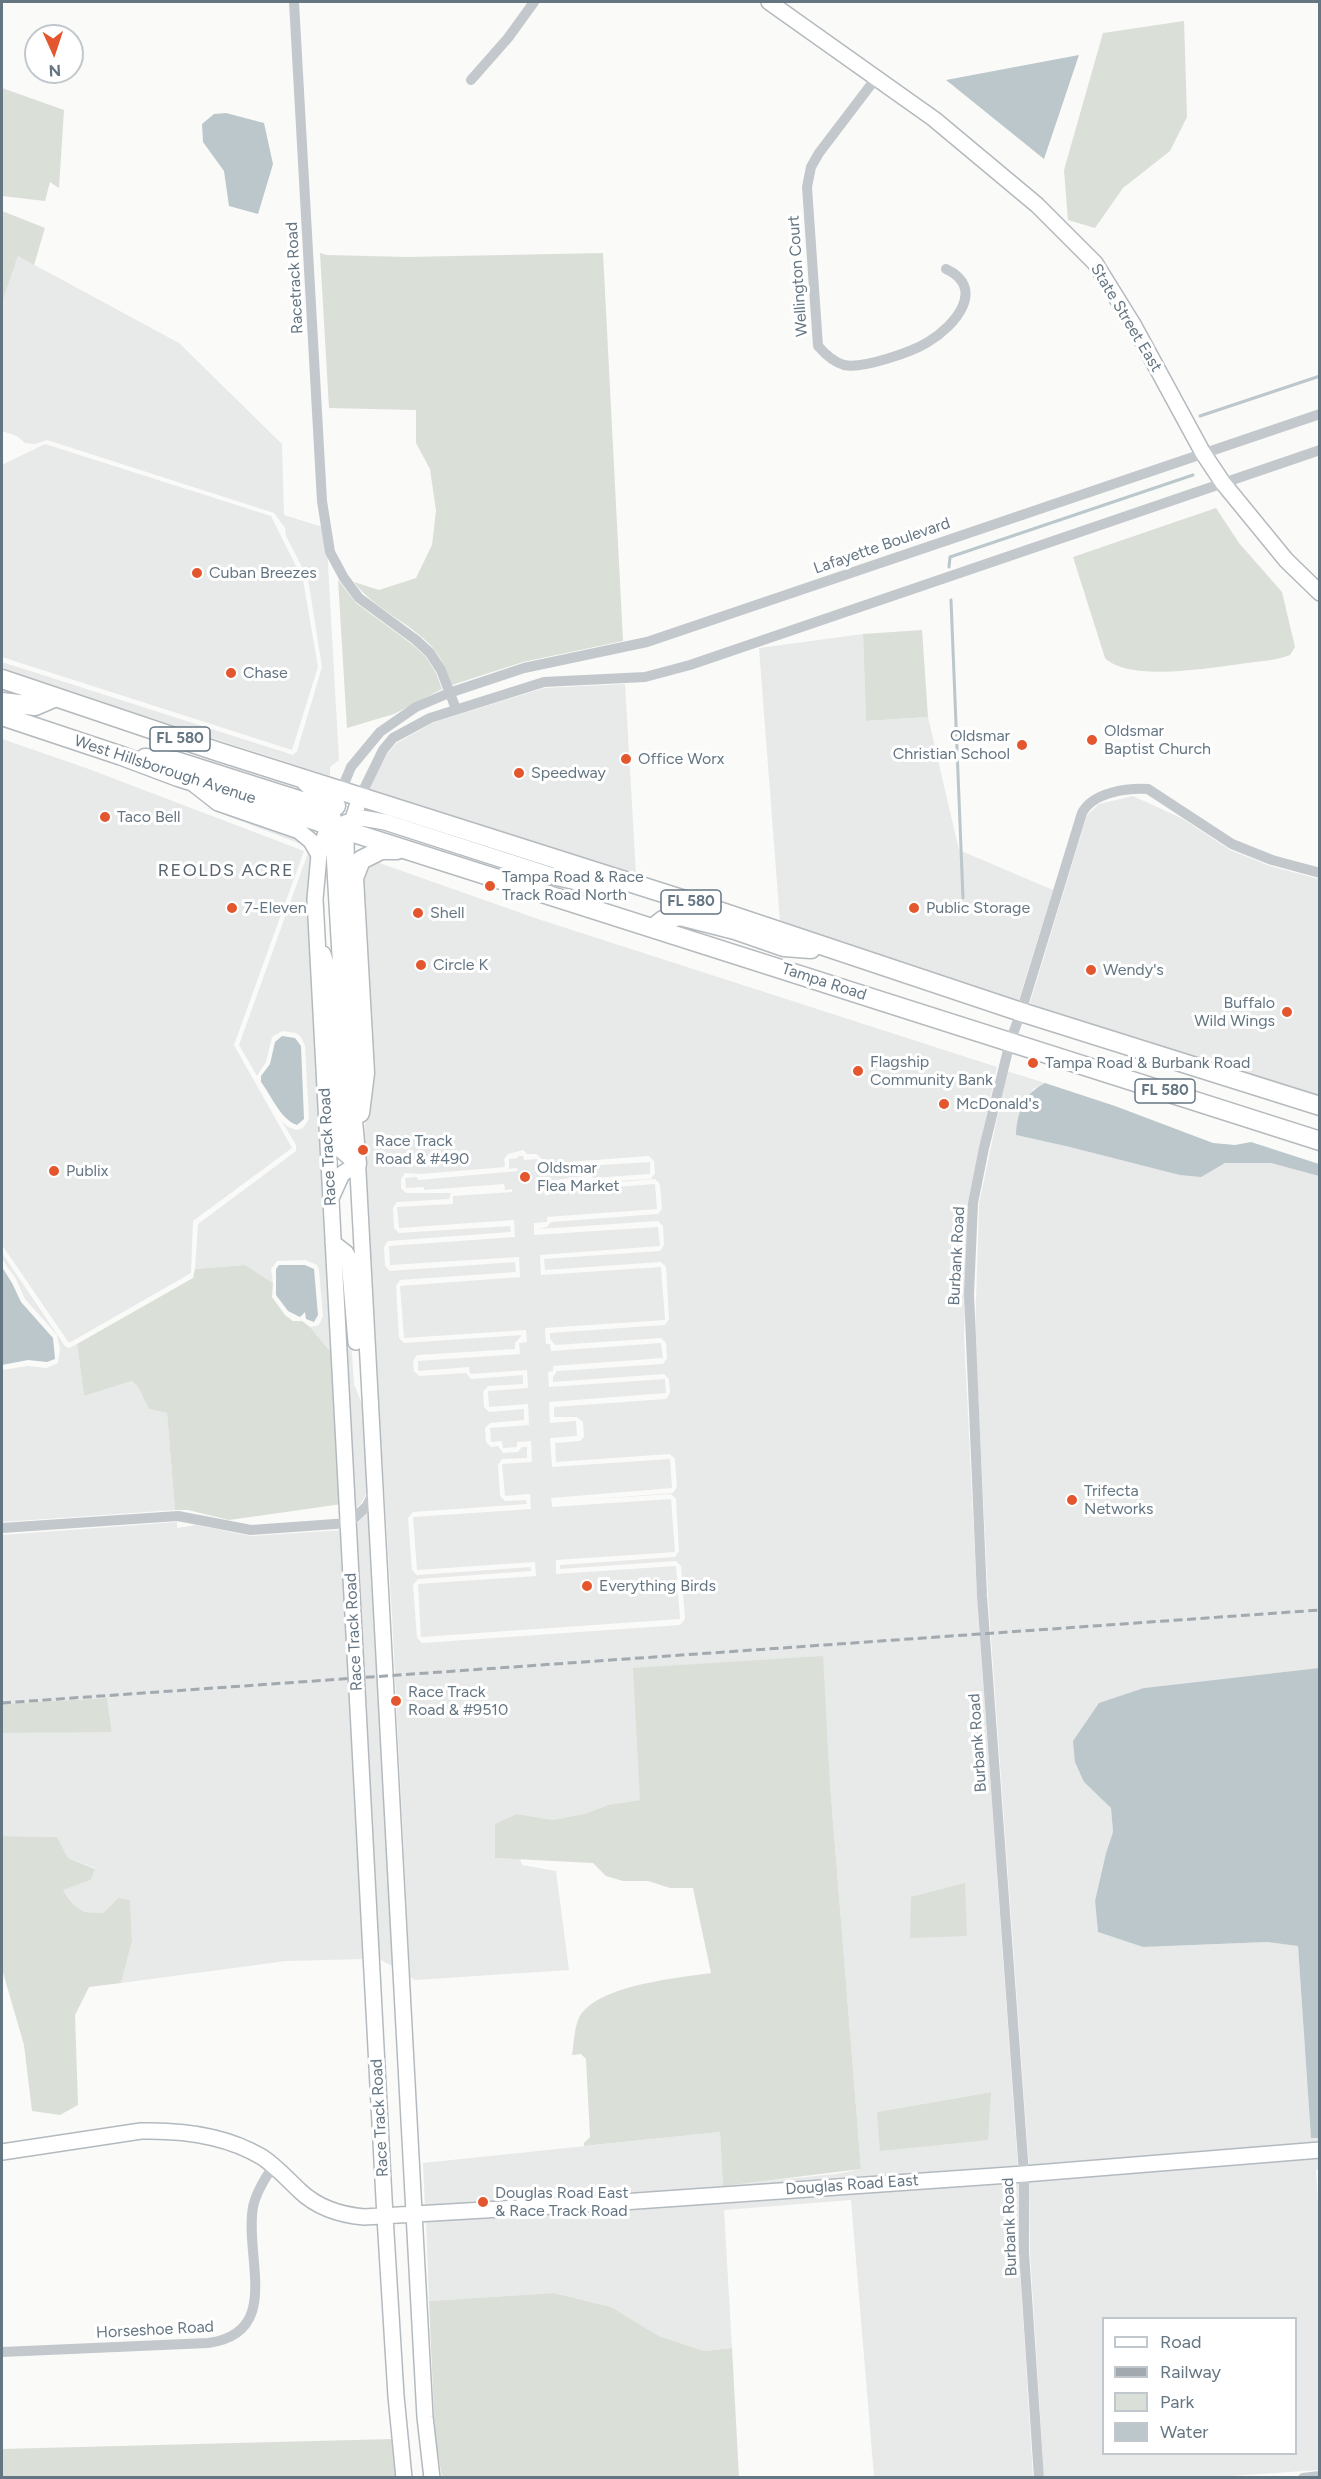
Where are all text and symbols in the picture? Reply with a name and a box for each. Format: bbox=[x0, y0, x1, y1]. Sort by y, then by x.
north arrow bbox=[24, 24, 84, 84]
text: N bbox=[48, 61, 62, 80]
street label: Wellington Court bbox=[784, 215, 812, 337]
street label: Racetrack Road bbox=[282, 221, 308, 335]
street label: State Street East bbox=[1086, 261, 1166, 375]
street label: Lafayette Boulevard bbox=[811, 514, 953, 578]
place label: Cuban Breezes bbox=[209, 563, 317, 583]
marker: Cuban Breezes bbox=[190, 566, 204, 580]
place label: Chase bbox=[243, 663, 288, 683]
marker: Chase bbox=[224, 666, 238, 680]
place label: Oldsmar Baptist Church bbox=[1104, 721, 1211, 759]
place label: Oldsmar Christian School bbox=[893, 726, 1010, 764]
road number: FL 580 bbox=[150, 727, 210, 751]
street label: West Hillsborough Avenue bbox=[72, 732, 258, 808]
marker: Oldsmar Baptist Church bbox=[1085, 733, 1099, 747]
marker: Oldsmar Christian School bbox=[1015, 738, 1029, 752]
place label: Office Worx bbox=[638, 749, 724, 769]
marker: Office Worx bbox=[619, 752, 633, 766]
place label: Speedway bbox=[531, 763, 606, 783]
marker: Speedway bbox=[512, 766, 526, 780]
place label: Taco Bell bbox=[117, 807, 180, 827]
marker: Taco Bell bbox=[98, 810, 112, 824]
district label: REOLDS ACRE bbox=[158, 860, 294, 882]
place label: Tampa Road & Race Track Road North bbox=[502, 867, 644, 905]
marker: Tampa Road & Race Track Road North bbox=[483, 879, 497, 893]
road number: FL 580 bbox=[661, 890, 721, 914]
place label: 7-Eleven bbox=[244, 898, 307, 918]
place label: Public Storage bbox=[926, 898, 1030, 918]
marker: 7-Eleven bbox=[225, 901, 239, 915]
marker: Public Storage bbox=[907, 901, 921, 915]
place label: Shell bbox=[430, 903, 465, 923]
marker: Shell bbox=[411, 906, 425, 920]
place label: Circle K bbox=[433, 955, 488, 975]
marker: Circle K bbox=[414, 958, 428, 972]
street label: Tampa Road bbox=[779, 959, 869, 1005]
place label: Wendy's bbox=[1103, 960, 1164, 980]
marker: Wendy's bbox=[1084, 963, 1098, 977]
place label: Buffalo Wild Wings bbox=[1194, 993, 1275, 1031]
marker: Buffalo Wild Wings bbox=[1280, 1005, 1294, 1019]
place label: Flagship Community Bank bbox=[870, 1052, 993, 1090]
place label: Tampa Road & Burbank Road bbox=[1045, 1053, 1250, 1073]
marker: Tampa Road & Burbank Road bbox=[1026, 1056, 1040, 1070]
marker: Flagship Community Bank bbox=[851, 1064, 865, 1078]
road number: FL 580 bbox=[1135, 1079, 1195, 1103]
street label: Race Track Road bbox=[315, 1087, 341, 1207]
place label: McDonald's bbox=[956, 1094, 1039, 1114]
marker: McDonald's bbox=[937, 1097, 951, 1111]
place label: Race Track Road & #490 bbox=[375, 1131, 469, 1169]
marker: Race Track Road & #490 bbox=[356, 1143, 370, 1157]
place label: Oldsmar Flea Market bbox=[537, 1158, 620, 1196]
place label: Publix bbox=[66, 1161, 108, 1181]
marker: Publix bbox=[47, 1164, 61, 1178]
marker: Oldsmar Flea Market bbox=[518, 1170, 532, 1184]
street label: Burbank Road bbox=[945, 1206, 969, 1306]
place label: Trifecta Networks bbox=[1084, 1481, 1153, 1519]
marker: Trifecta Networks bbox=[1065, 1493, 1079, 1507]
street label: Race Track Road bbox=[341, 1572, 367, 1692]
place label: Everything Birds bbox=[599, 1576, 716, 1596]
marker: Everything Birds bbox=[580, 1579, 594, 1593]
place label: Race Track Road & #9510 bbox=[408, 1682, 508, 1720]
street label: Burbank Road bbox=[965, 1693, 991, 1793]
marker: Race Track Road & #9510 bbox=[389, 1694, 403, 1708]
street label: Race Track Road bbox=[367, 2058, 393, 2178]
street label: Douglas Road East bbox=[785, 2171, 919, 2199]
street label: Burbank Road bbox=[999, 2177, 1021, 2277]
place label: Douglas Road East & Race Track Road bbox=[495, 2183, 629, 2221]
marker: Douglas Road East & Race Track Road bbox=[476, 2195, 490, 2209]
street label: Horseshoe Road bbox=[96, 2317, 214, 2343]
legend bbox=[1102, 2317, 1297, 2455]
text: Road bbox=[1160, 2331, 1201, 2353]
text: Railway bbox=[1160, 2361, 1221, 2383]
text: Park bbox=[1160, 2391, 1194, 2413]
text: Water bbox=[1160, 2421, 1208, 2443]

